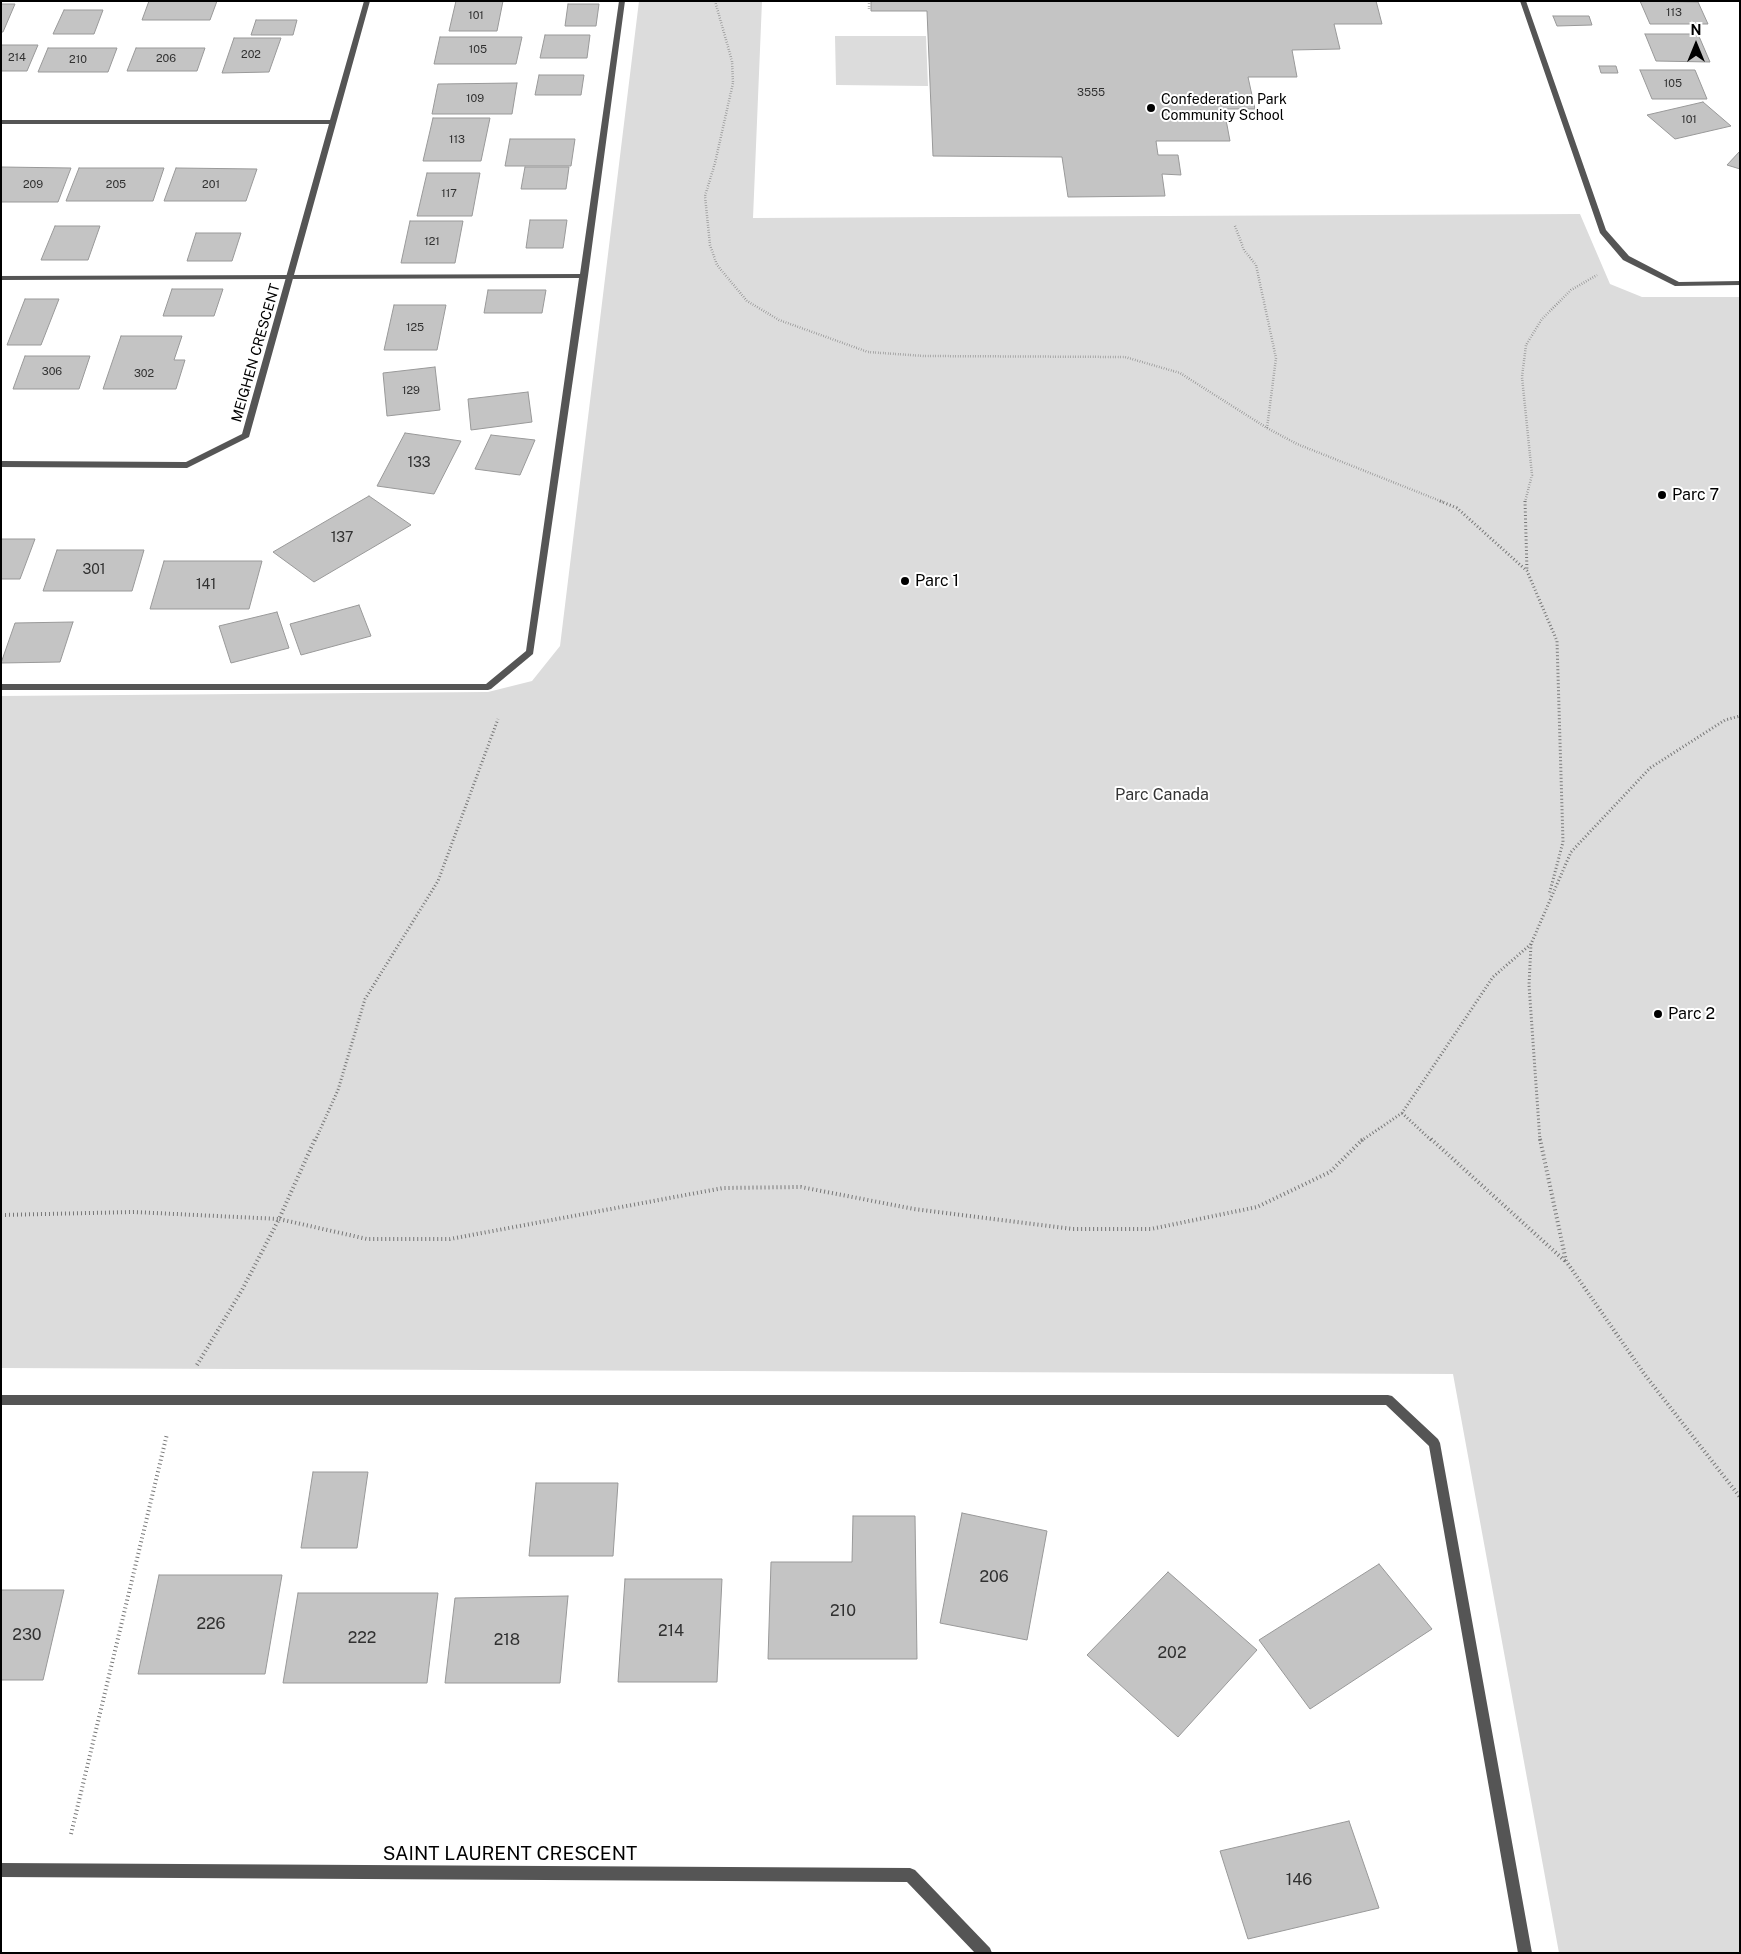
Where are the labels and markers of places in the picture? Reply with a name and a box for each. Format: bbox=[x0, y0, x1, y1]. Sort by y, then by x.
place label: Confederation Park Community School bbox=[1161, 92, 1287, 124]
marker: Confederation Park Community School bbox=[1145, 102, 1157, 114]
place label: Parc 7 bbox=[1672, 485, 1719, 505]
marker: Parc 7 bbox=[1656, 489, 1668, 501]
place label: Parc 1 bbox=[915, 571, 959, 591]
marker: Parc 1 bbox=[899, 575, 911, 587]
place label: Parc 2 bbox=[1668, 1004, 1715, 1024]
marker: Parc 2 bbox=[1652, 1008, 1664, 1020]

